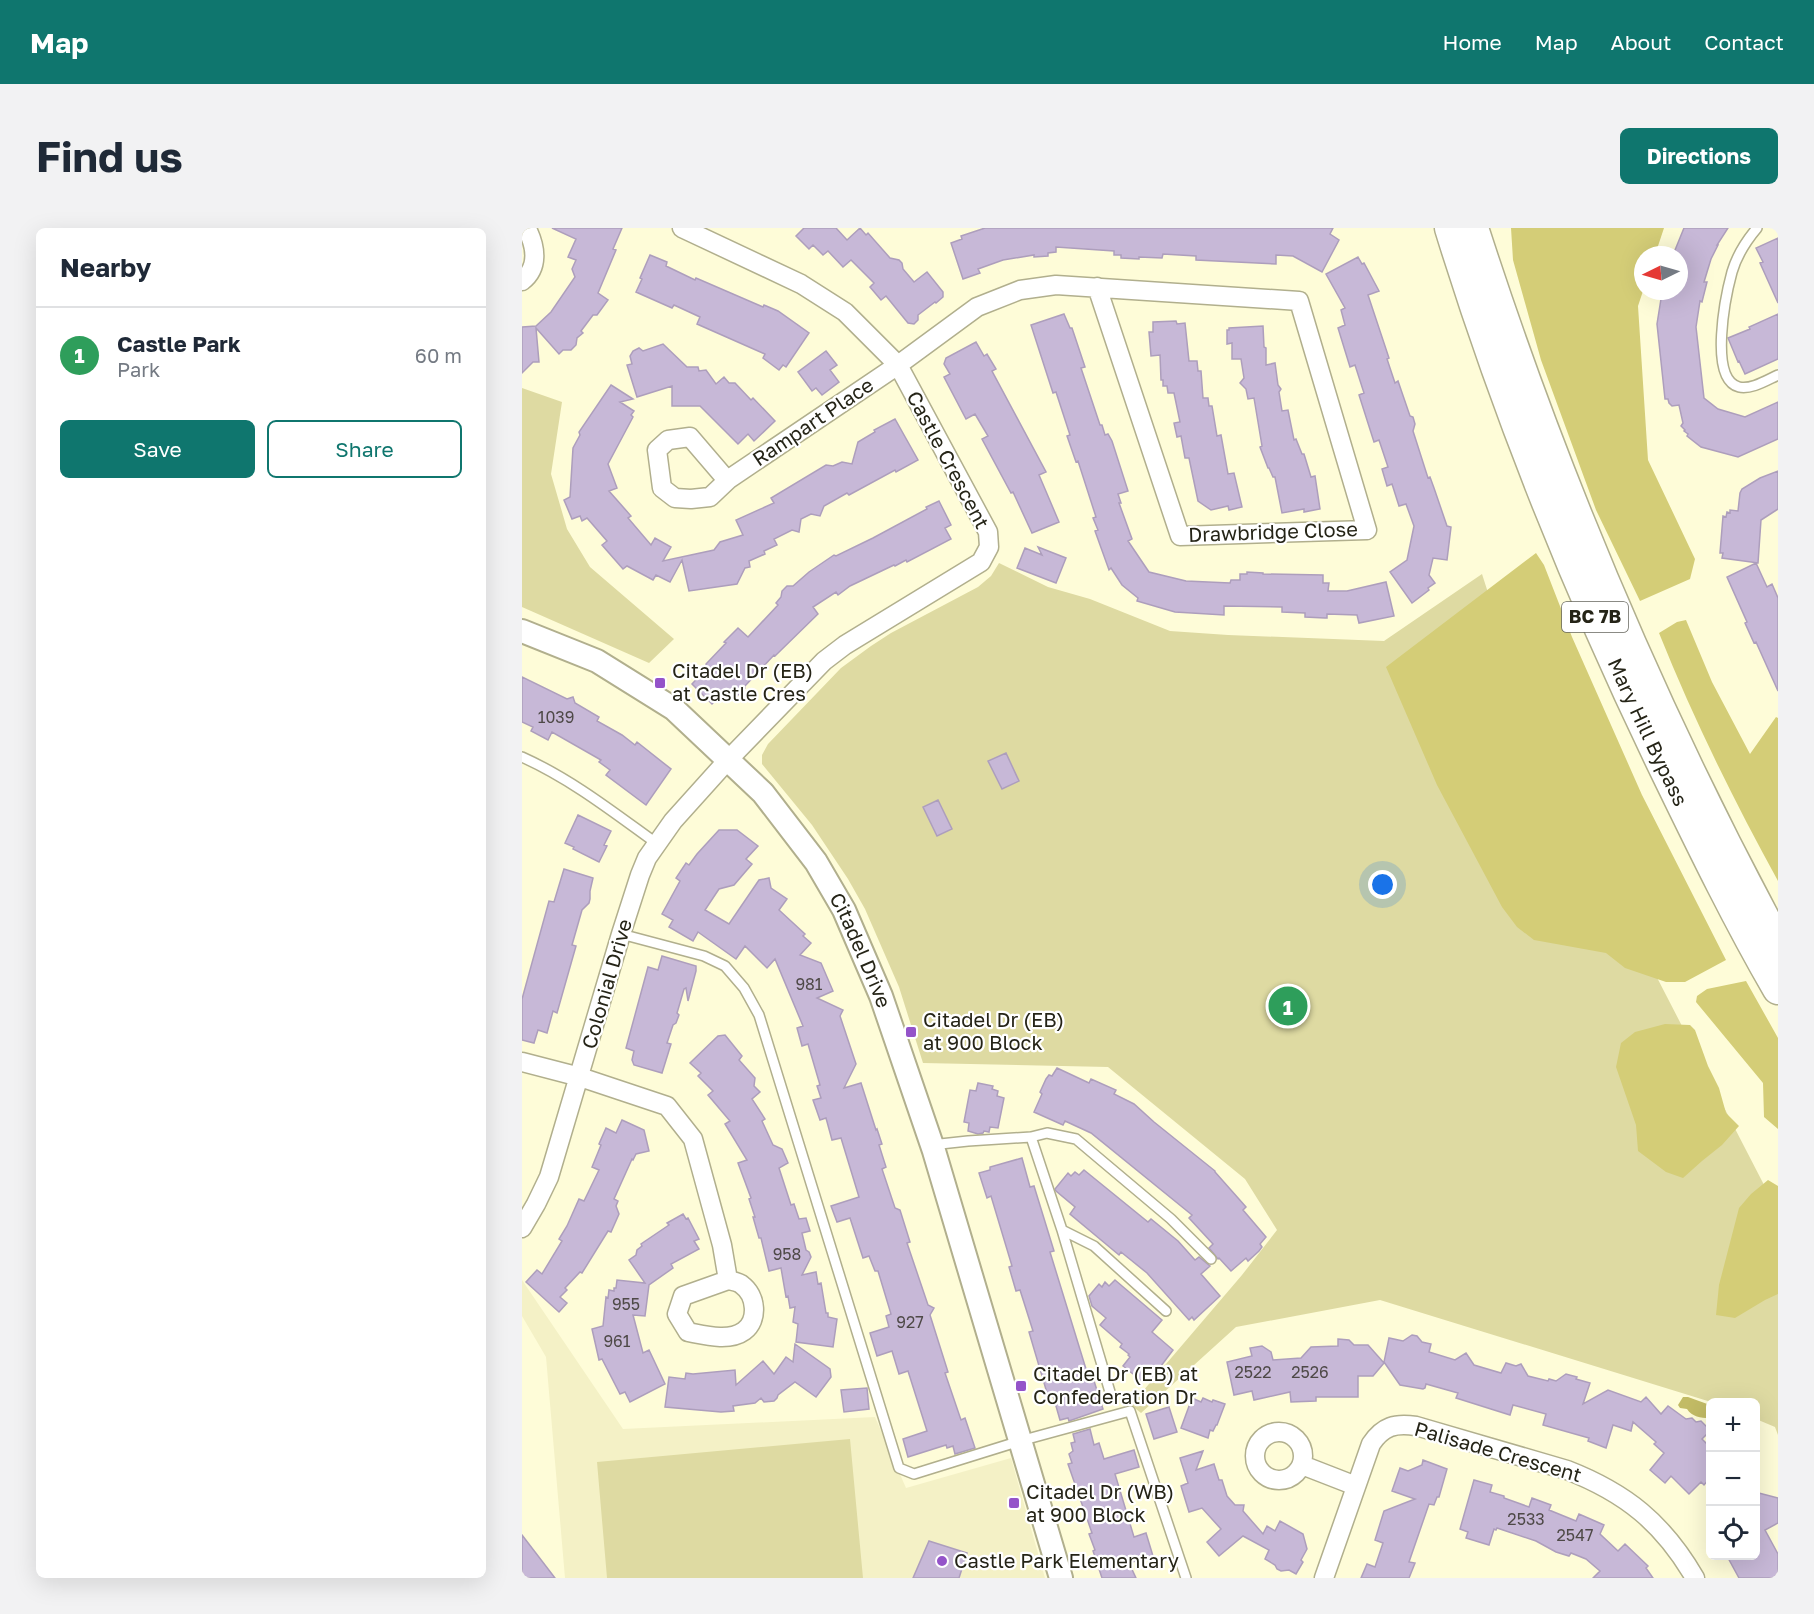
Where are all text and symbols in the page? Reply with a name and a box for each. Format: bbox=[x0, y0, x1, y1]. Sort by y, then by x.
text: Map bbox=[30, 26, 88, 59]
text: Home bbox=[1442, 29, 1502, 55]
text: Map bbox=[1535, 29, 1578, 55]
text: About bbox=[1611, 29, 1671, 55]
text: Contact bbox=[1704, 29, 1784, 55]
button: Directions bbox=[1620, 128, 1778, 184]
text: Find us bbox=[36, 131, 183, 181]
north arrow bbox=[1634, 246, 1688, 300]
text: Nearby bbox=[60, 252, 151, 283]
text: Castle Park bbox=[117, 330, 241, 357]
text: 1 bbox=[74, 343, 85, 367]
text: 60 m bbox=[415, 343, 462, 367]
text: Park bbox=[117, 357, 160, 381]
street label: Rampart Place bbox=[747, 372, 877, 470]
street label: Castle Crescent bbox=[903, 387, 995, 532]
button: Save bbox=[60, 420, 255, 478]
button: Share bbox=[267, 420, 462, 478]
street label: Drawbridge Close bbox=[1188, 516, 1358, 546]
road number: BC 7B bbox=[1562, 602, 1628, 632]
street label: Mary Hill Bypass bbox=[1603, 654, 1694, 810]
place label: Citadel Dr (EB) at Castle Cres bbox=[672, 658, 813, 705]
marker: Citadel Dr (EB) at Castle Cres bbox=[653, 676, 667, 690]
house number: 1039 bbox=[538, 707, 574, 727]
your location bbox=[1368, 870, 1397, 899]
street label: Citadel Drive bbox=[825, 888, 897, 1010]
street label: Colonial Drive bbox=[576, 916, 636, 1051]
house number: 981 bbox=[795, 974, 823, 994]
pin: 1 bbox=[1268, 984, 1308, 1028]
place label: Citadel Dr (EB) at 900 Block bbox=[923, 1007, 1064, 1054]
marker: Citadel Dr (EB) at 900 Block bbox=[904, 1025, 918, 1039]
house number: 958 bbox=[773, 1244, 801, 1264]
house number: 955 bbox=[612, 1294, 640, 1314]
house number: 927 bbox=[896, 1312, 924, 1332]
house number: 961 bbox=[603, 1331, 631, 1351]
place label: Citadel Dr (EB) at Confederation Dr bbox=[1033, 1361, 1198, 1408]
house number: 2522 bbox=[1234, 1362, 1272, 1382]
house number: 2526 bbox=[1291, 1362, 1329, 1382]
marker: Citadel Dr (EB) at Confederation Dr bbox=[1014, 1379, 1028, 1393]
map controls bbox=[1706, 1398, 1760, 1560]
button: + bbox=[1706, 1398, 1760, 1452]
street label: Palisade Crescent bbox=[1412, 1416, 1585, 1486]
button: − bbox=[1706, 1452, 1760, 1506]
place label: Citadel Dr (WB) at 900 Block bbox=[1026, 1479, 1174, 1526]
marker: Citadel Dr (WB) at 900 Block bbox=[1007, 1496, 1021, 1510]
button: locate bbox=[1706, 1506, 1760, 1560]
house number: 2533 bbox=[1507, 1509, 1545, 1529]
house number: 2547 bbox=[1557, 1525, 1593, 1545]
place label: Castle Park Elementary bbox=[954, 1548, 1179, 1572]
marker: Castle Park Elementary bbox=[935, 1554, 949, 1568]

